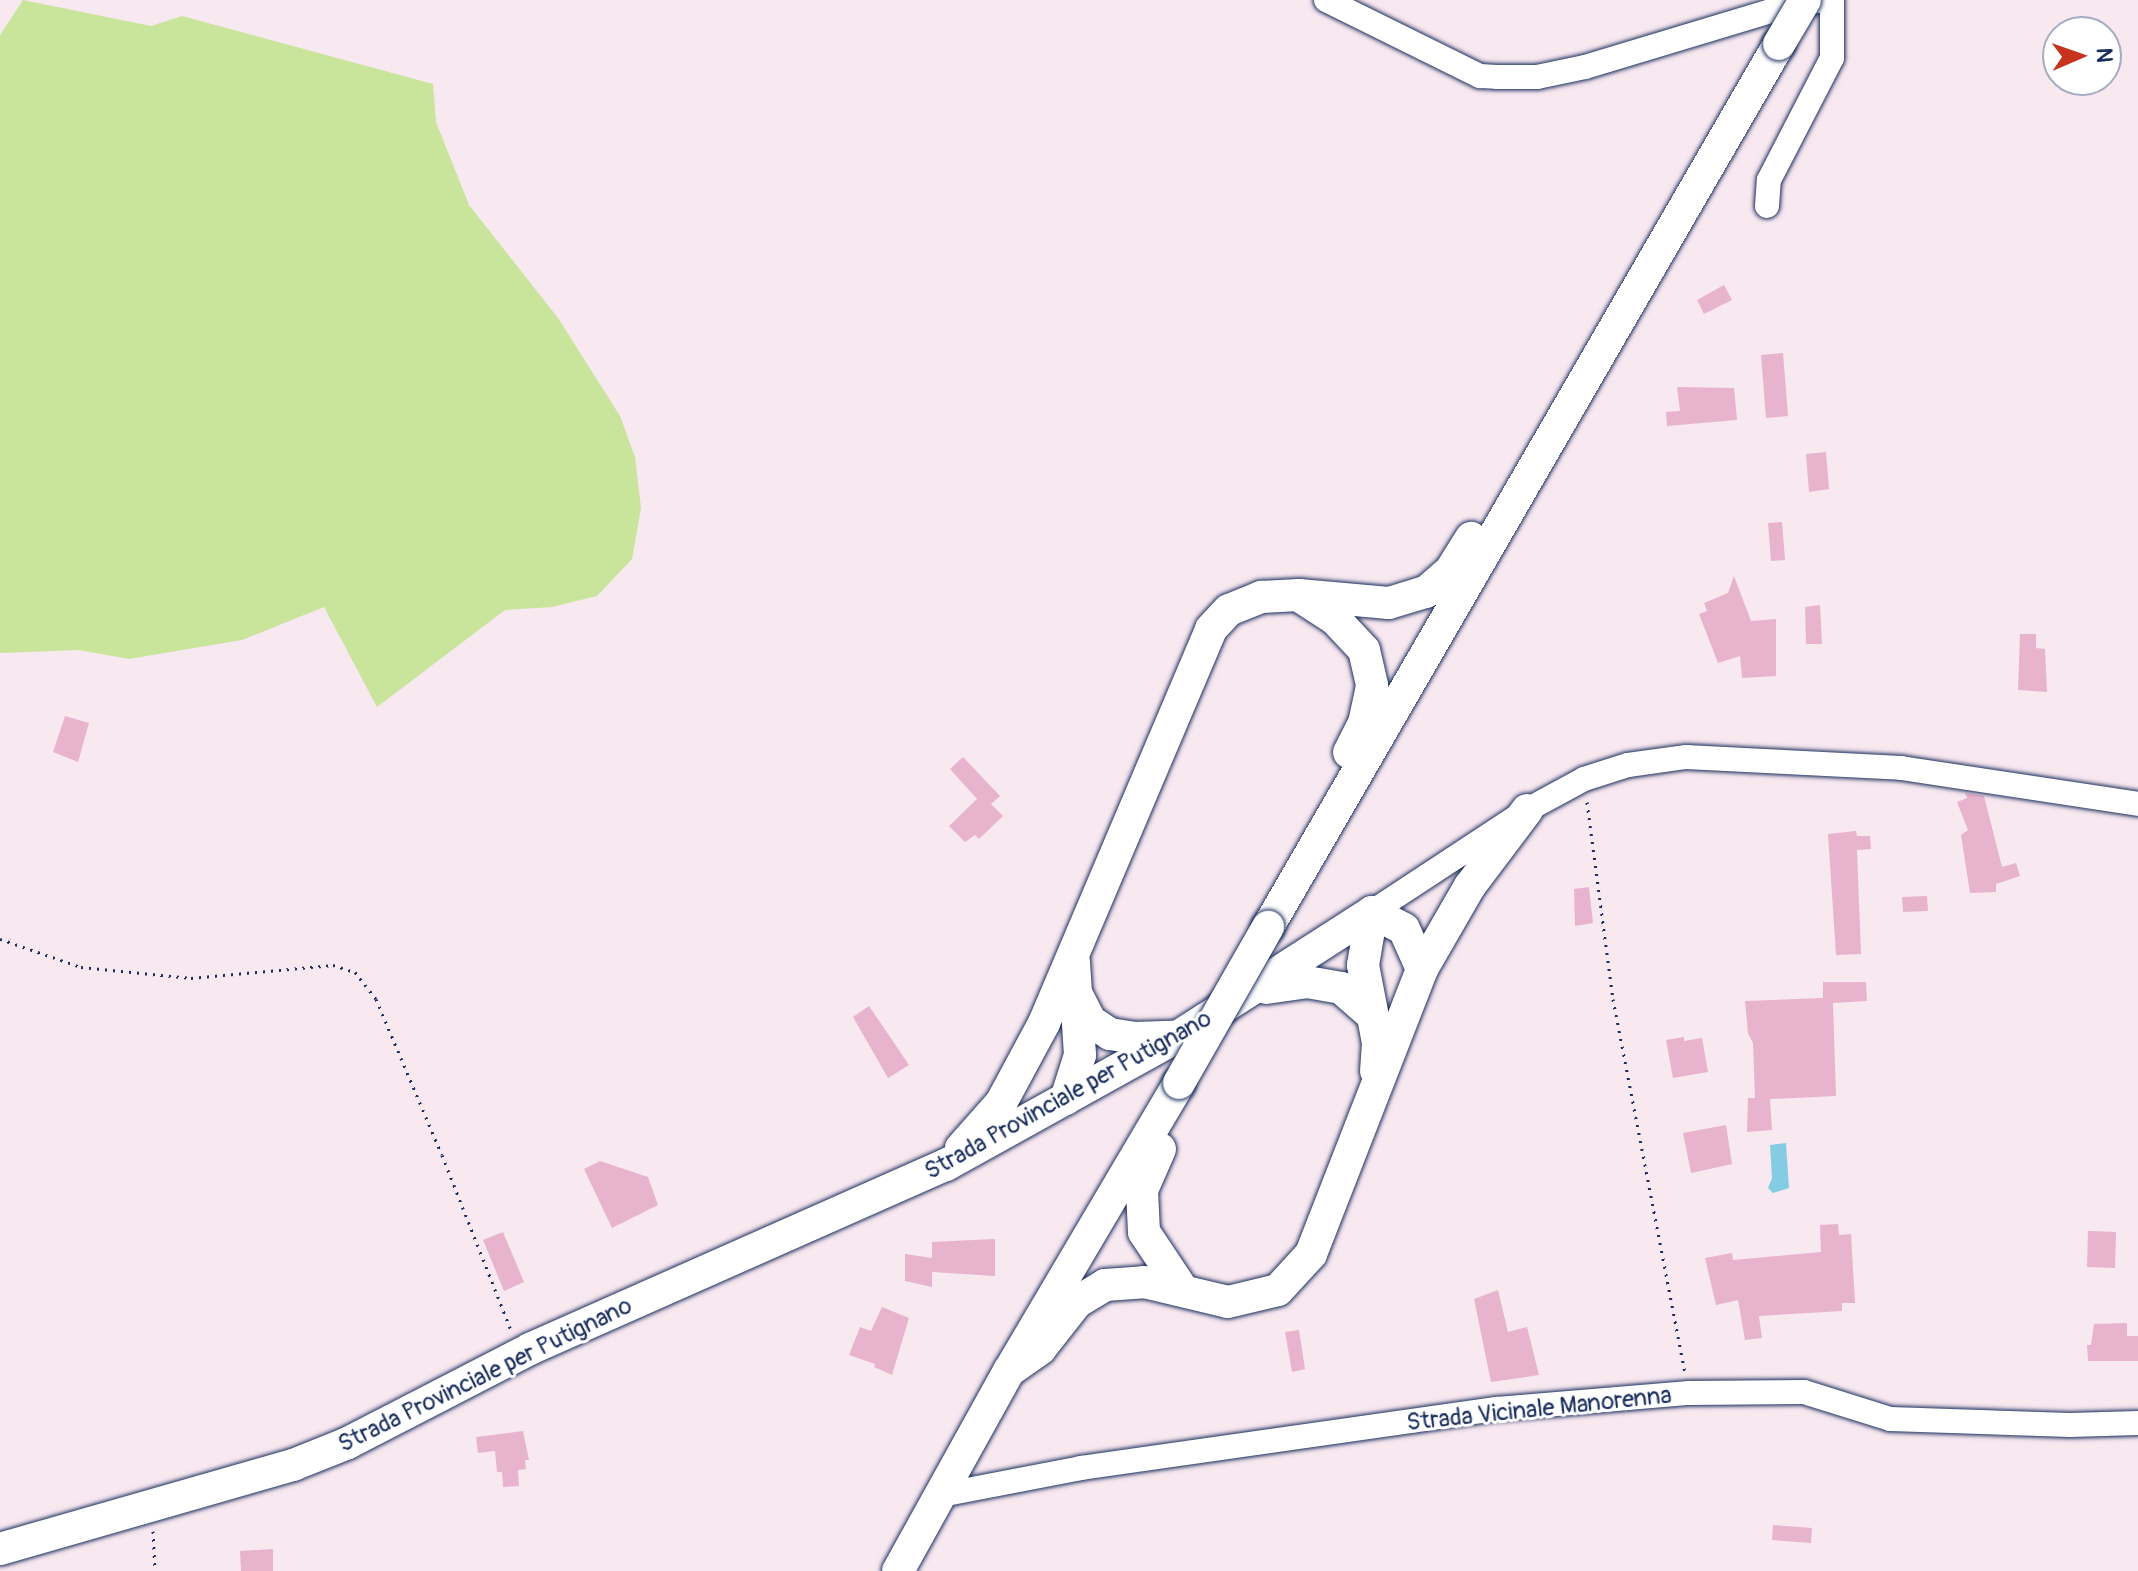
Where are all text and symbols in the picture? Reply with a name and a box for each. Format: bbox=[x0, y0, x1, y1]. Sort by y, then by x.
north arrow bbox=[2042, 16, 2122, 96]
text: N bbox=[2090, 47, 2118, 63]
street label: Strada Provinciale per Putignano bbox=[920, 1004, 1216, 1186]
street label: Strada Provinciale per Putignano bbox=[333, 1291, 637, 1459]
street label: Strada Vicinale Manorenna bbox=[1405, 1381, 1673, 1437]

